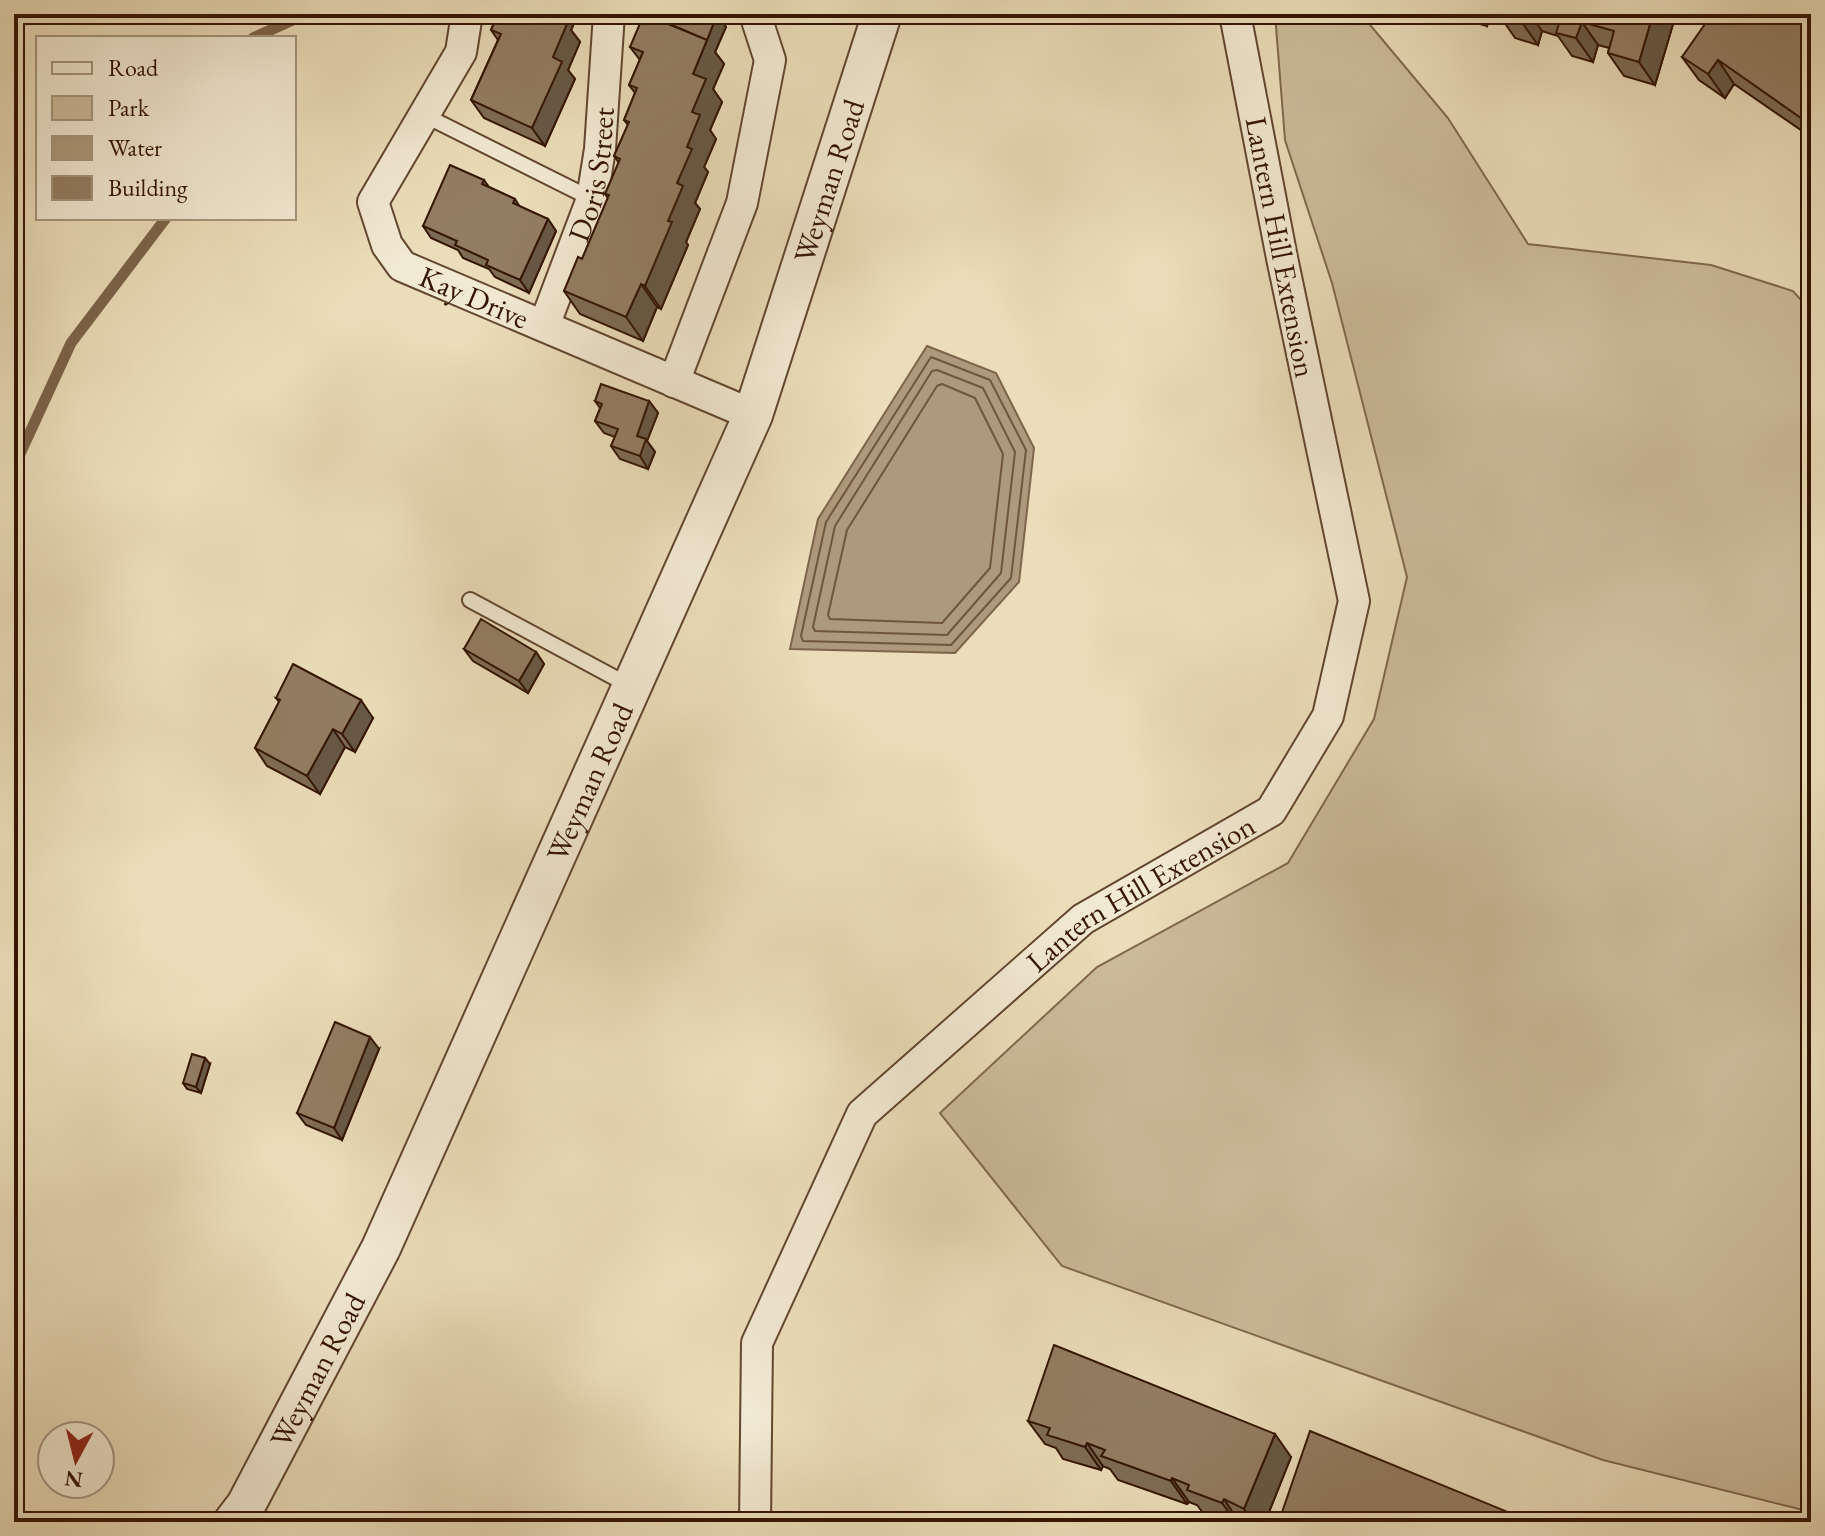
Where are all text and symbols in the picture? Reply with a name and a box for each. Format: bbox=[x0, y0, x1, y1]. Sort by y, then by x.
legend bbox=[36, 36, 296, 220]
text: Road bbox=[108, 52, 159, 83]
text: Park bbox=[108, 92, 150, 123]
street label: Weyman Road bbox=[784, 93, 873, 267]
street label: Doris Street bbox=[558, 105, 622, 247]
street label: Lantern Hill Extension bbox=[1237, 113, 1325, 381]
text: Water bbox=[108, 132, 162, 163]
text: Building bbox=[108, 172, 188, 203]
street label: Kay Drive bbox=[414, 256, 535, 337]
street label: Weyman Road bbox=[537, 696, 642, 867]
street label: Lantern Hill Extension bbox=[1017, 805, 1262, 980]
street label: Weyman Road bbox=[260, 1285, 374, 1454]
north arrow bbox=[36, 1420, 116, 1500]
text: N bbox=[63, 1464, 84, 1495]

